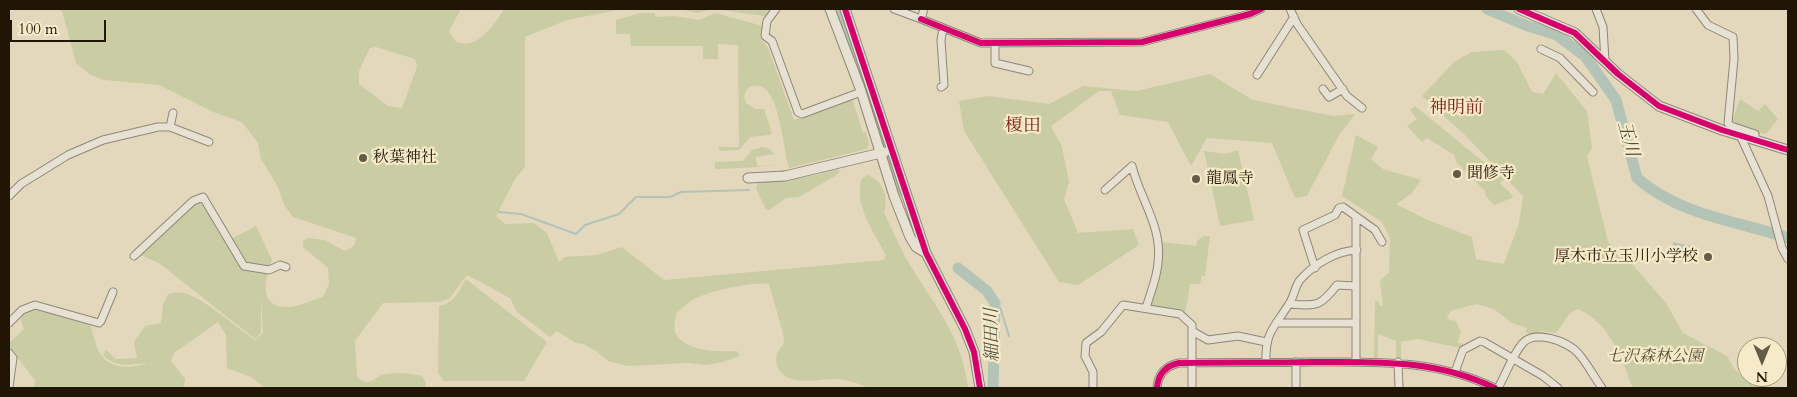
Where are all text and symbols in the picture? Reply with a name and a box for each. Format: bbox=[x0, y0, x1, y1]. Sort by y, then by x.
scale bar bbox=[12, 10, 109, 42]
text: 100 m bbox=[18, 19, 58, 39]
district label: 神明前 bbox=[1429, 98, 1483, 120]
district label: 榎田 bbox=[1005, 116, 1041, 138]
water label: 玉川 bbox=[1612, 119, 1642, 159]
place label: 秋葉神社 bbox=[373, 148, 437, 168]
marker: 秋葉神社 bbox=[357, 152, 369, 164]
place label: 聞修寺 bbox=[1467, 164, 1515, 184]
marker: 聞修寺 bbox=[1451, 168, 1463, 180]
place label: 龍鳳寺 bbox=[1206, 169, 1254, 189]
marker: 龍鳳寺 bbox=[1190, 173, 1202, 185]
place label: 厚木市立玉川小学校 bbox=[1554, 247, 1698, 267]
marker: 厚木市立玉川小学校 bbox=[1702, 251, 1714, 263]
water label: 細田川 bbox=[982, 308, 1004, 362]
north arrow bbox=[1737, 337, 1787, 387]
park label: 七沢森林公園 bbox=[1607, 347, 1703, 367]
text: N bbox=[1756, 367, 1768, 386]

